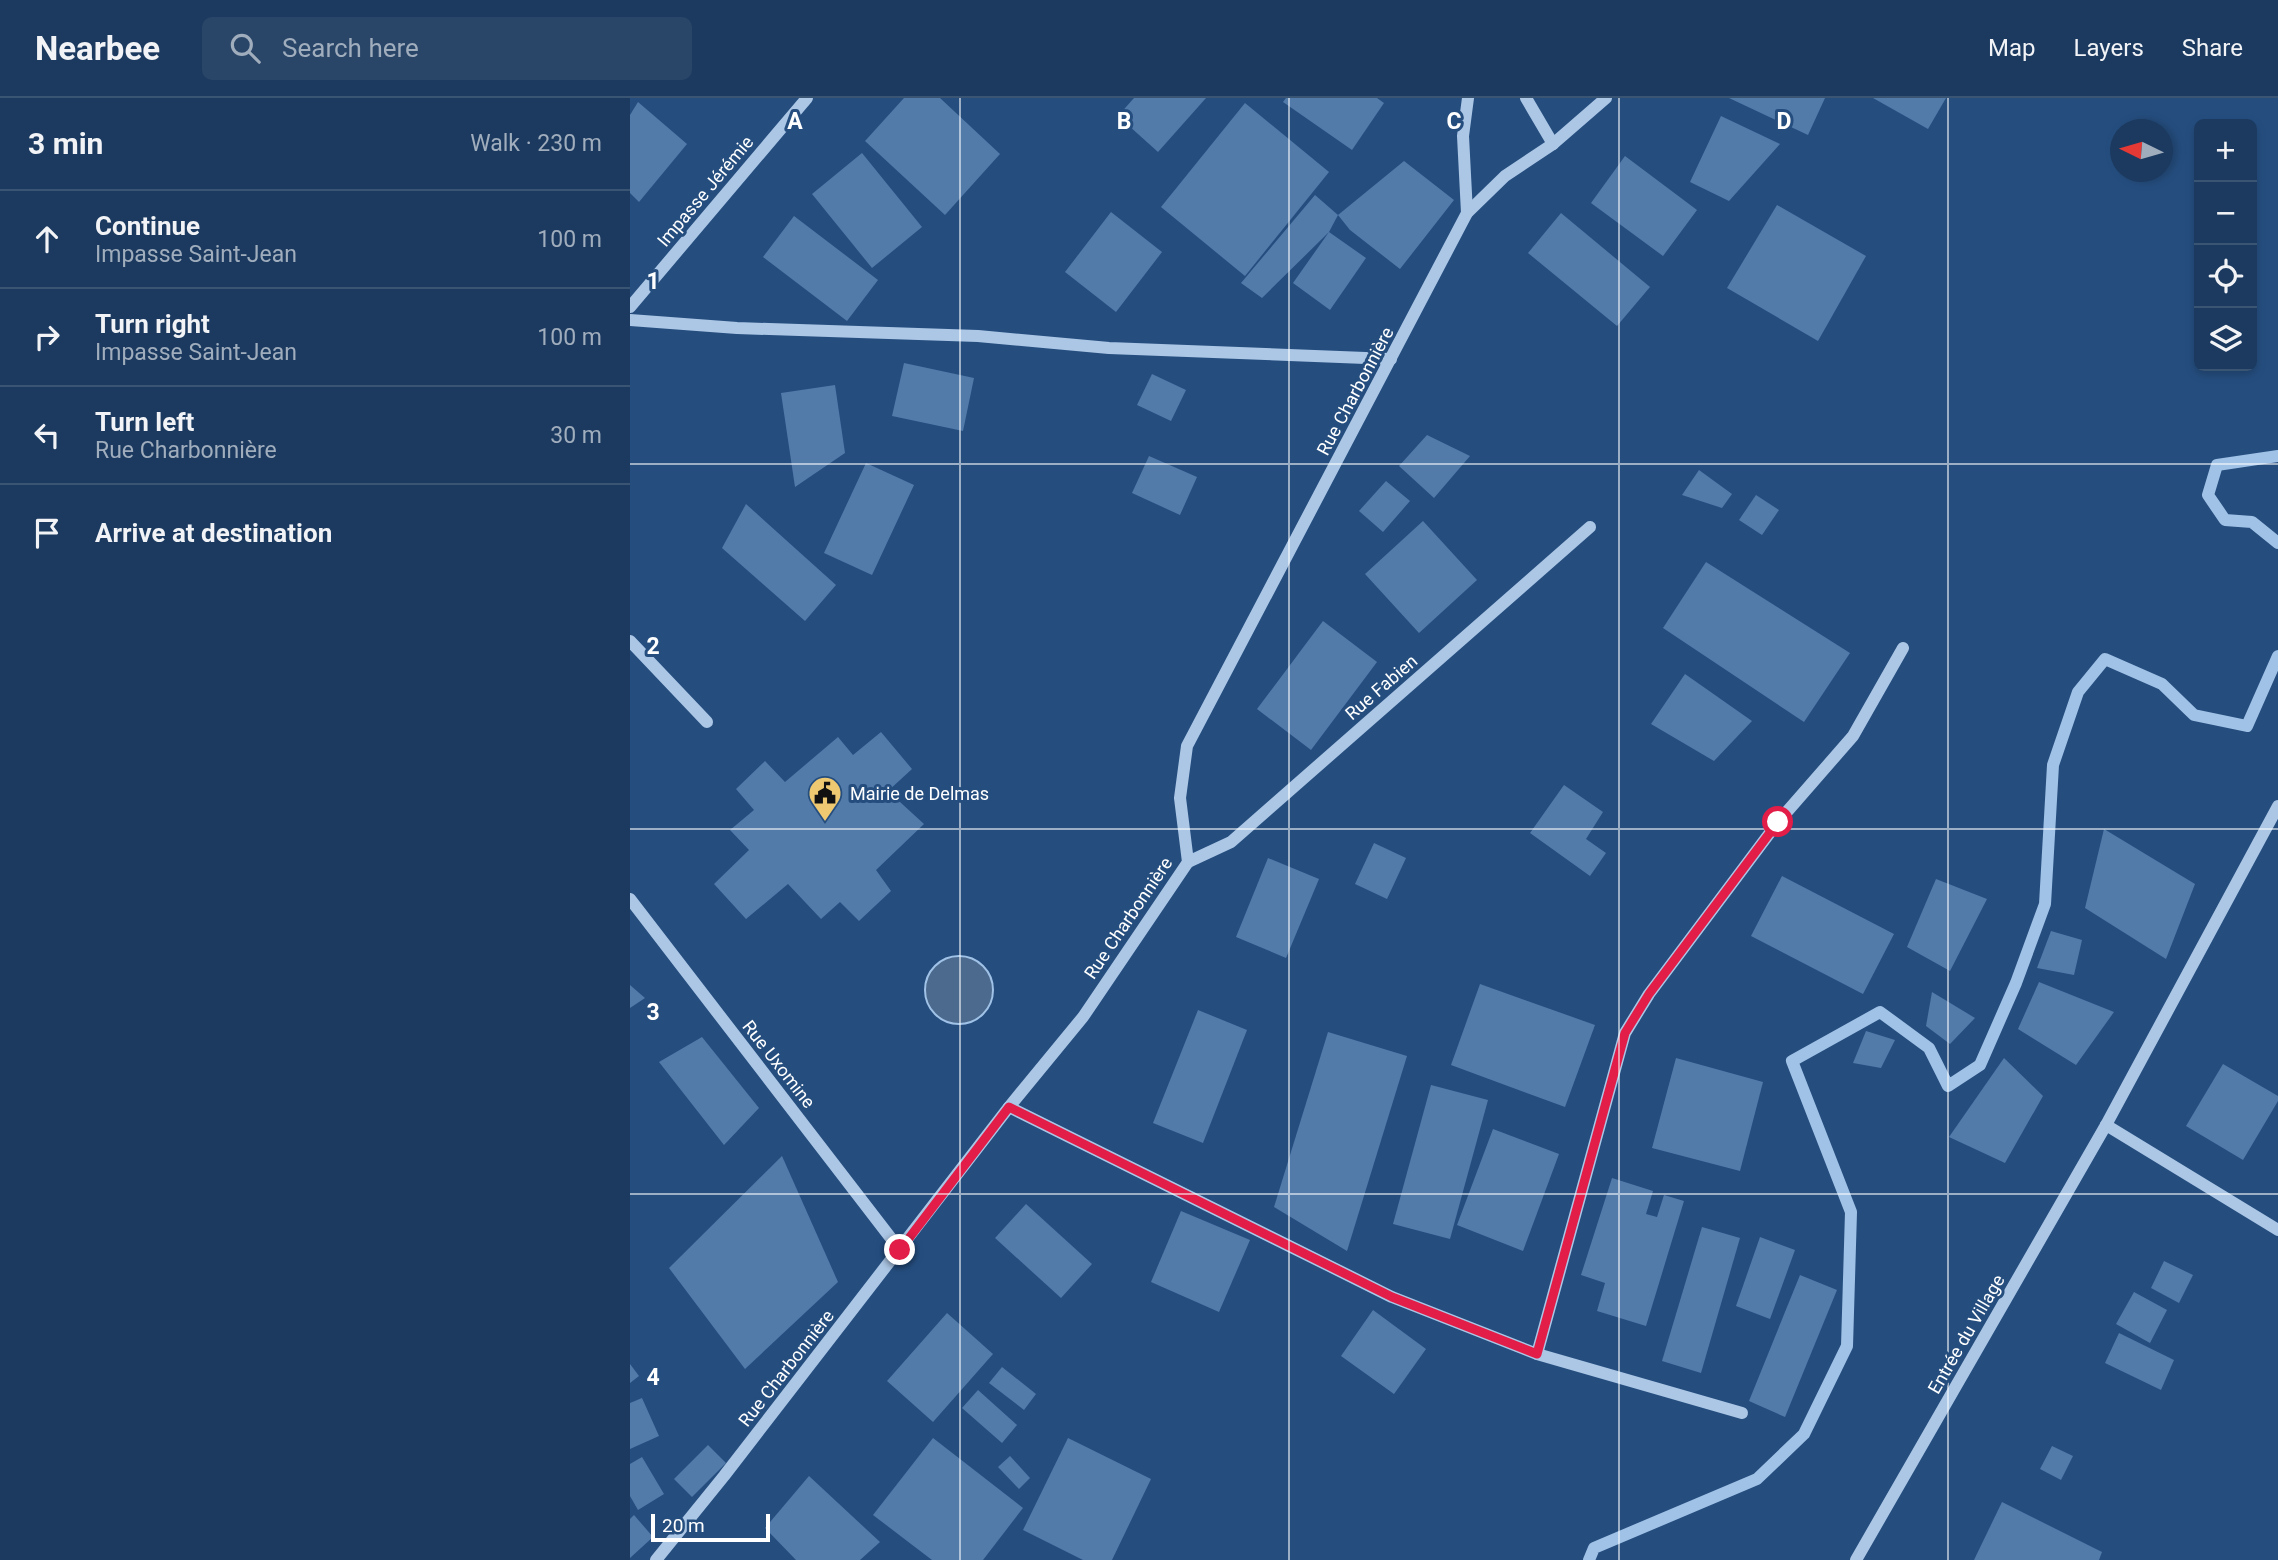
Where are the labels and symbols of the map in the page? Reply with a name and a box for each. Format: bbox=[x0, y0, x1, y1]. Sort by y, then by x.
text: A bbox=[787, 108, 803, 135]
text: B bbox=[1117, 108, 1131, 135]
text: C bbox=[1446, 108, 1462, 135]
text: D bbox=[1777, 108, 1791, 135]
north arrow bbox=[2110, 119, 2173, 182]
street label: Impasse Jérémie bbox=[653, 131, 757, 251]
text: 1 bbox=[646, 268, 660, 295]
street label: Rue Charbonnière bbox=[1312, 323, 1398, 459]
text: 2 bbox=[646, 633, 660, 660]
street label: Rue Fabien bbox=[1341, 650, 1421, 724]
public building icon: Mairie de Delmas bbox=[806, 774, 844, 823]
place label: Mairie de Delmas bbox=[850, 783, 989, 804]
route start bbox=[1762, 806, 1793, 837]
street label: Rue Charbonnière bbox=[1080, 853, 1176, 983]
text: 3 bbox=[646, 999, 660, 1026]
street label: Rue Uxomine bbox=[738, 1016, 820, 1112]
route end bbox=[884, 1234, 915, 1265]
street label: Entrée du Village bbox=[1923, 1271, 2009, 1397]
street label: Rue Charbonnière bbox=[734, 1306, 838, 1430]
text: 4 bbox=[646, 1364, 660, 1391]
scale bar bbox=[651, 1511, 770, 1543]

